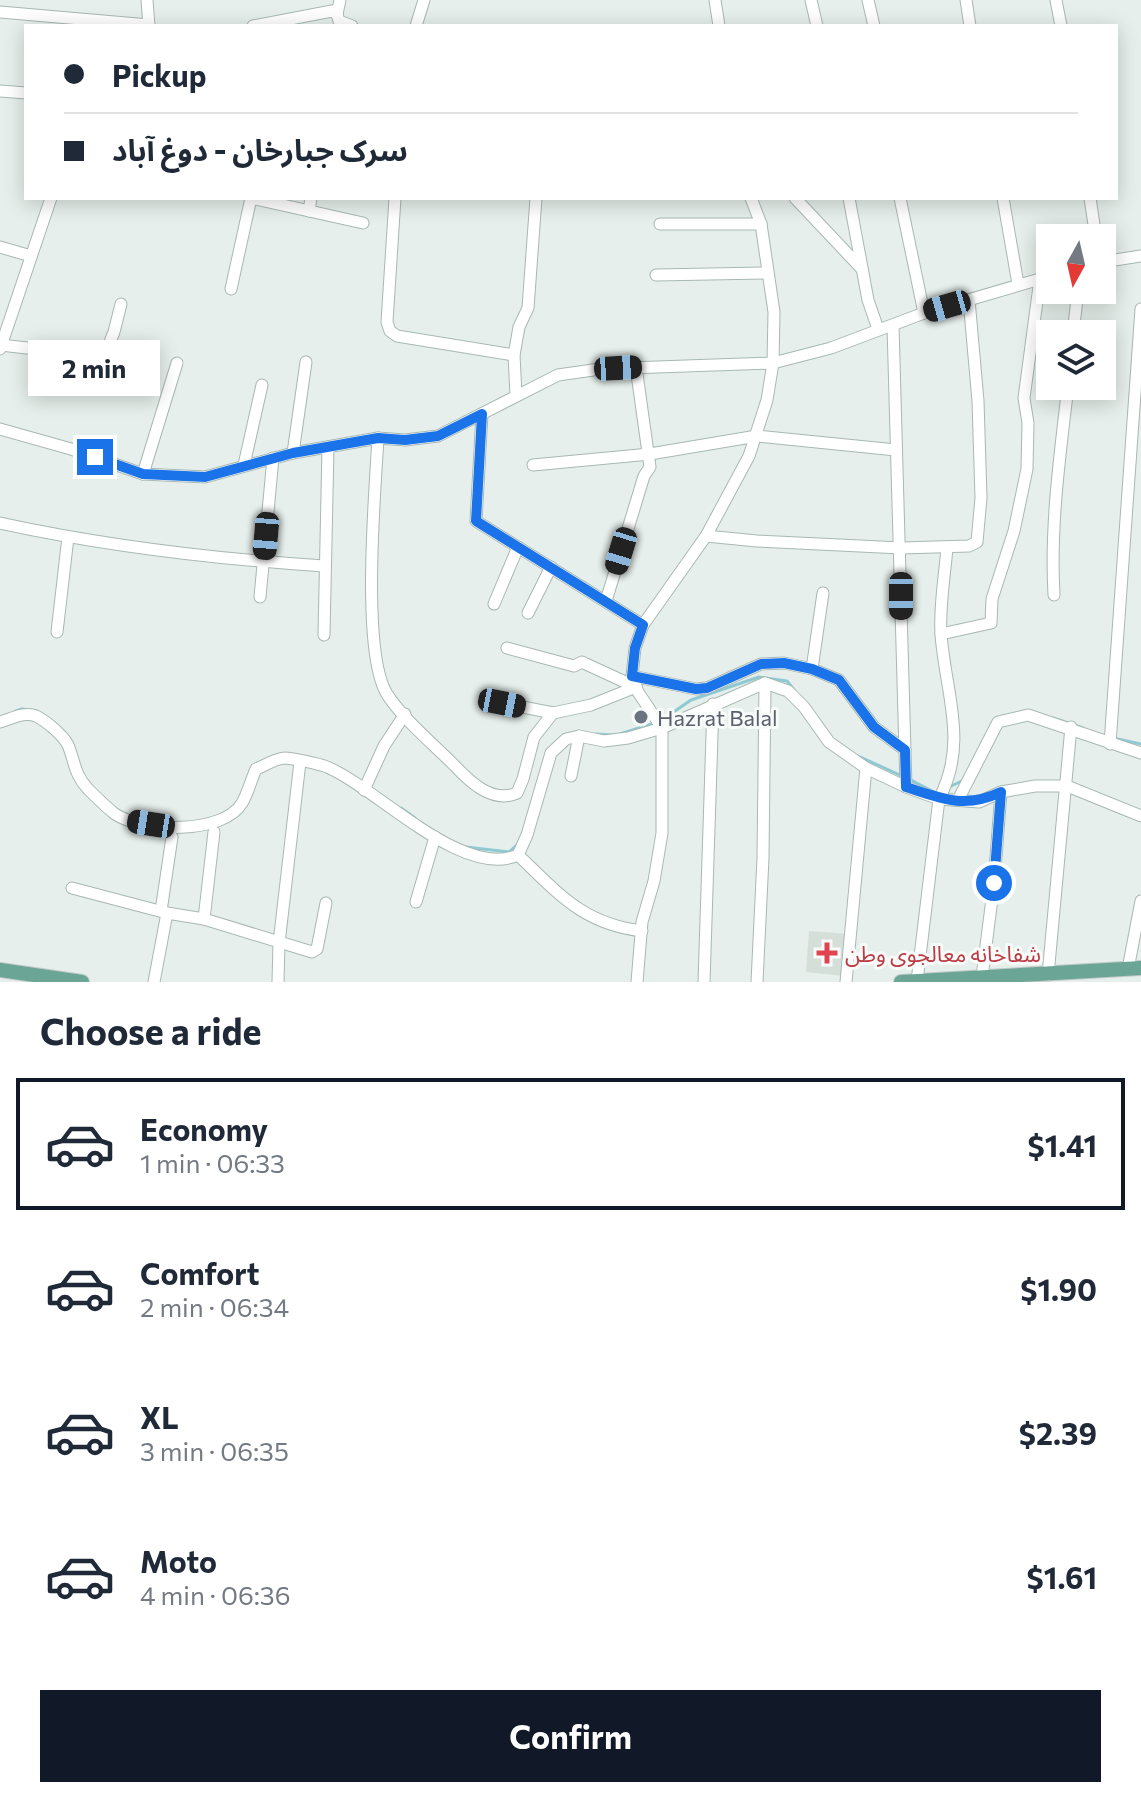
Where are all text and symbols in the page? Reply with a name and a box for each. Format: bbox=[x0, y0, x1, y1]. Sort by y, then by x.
text: Pickup bbox=[112, 56, 206, 93]
text: سرک جبارخان - دوغ آباد bbox=[112, 130, 408, 167]
north arrow bbox=[1036, 224, 1116, 304]
map controls bbox=[1036, 224, 1116, 400]
car bbox=[921, 288, 973, 324]
button: layers bbox=[1036, 320, 1116, 400]
callout: 2 min bbox=[29, 341, 161, 397]
text: 2 min bbox=[62, 352, 126, 383]
car bbox=[593, 355, 643, 381]
route end bbox=[77, 439, 113, 475]
car bbox=[252, 511, 280, 561]
car bbox=[603, 525, 639, 577]
car bbox=[889, 572, 913, 620]
car bbox=[476, 687, 528, 719]
place label: Hazrat Balal bbox=[657, 704, 778, 731]
marker: Hazrat Balal bbox=[632, 708, 650, 726]
car bbox=[125, 808, 177, 840]
route start bbox=[976, 865, 1012, 901]
place label: شفاخانه معالجوی وطن bbox=[845, 940, 1041, 967]
marker: شفاخانه معالجوی وطن bbox=[816, 942, 838, 964]
text: Choose a ride bbox=[40, 1008, 261, 1052]
icon: car bbox=[44, 1108, 116, 1180]
text: Economy bbox=[140, 1110, 268, 1147]
text: $1.41 bbox=[1027, 1126, 1097, 1163]
text: 1 min · 06:33 bbox=[140, 1147, 285, 1178]
icon: car bbox=[44, 1252, 116, 1324]
text: Comfort bbox=[140, 1254, 259, 1291]
text: $1.90 bbox=[1020, 1270, 1097, 1307]
text: 2 min · 06:34 bbox=[140, 1291, 289, 1322]
icon: car bbox=[44, 1396, 116, 1468]
text: XL bbox=[140, 1398, 179, 1435]
text: $2.39 bbox=[1019, 1414, 1097, 1451]
text: 3 min · 06:35 bbox=[140, 1435, 289, 1466]
icon: car bbox=[44, 1540, 116, 1612]
text: Moto bbox=[140, 1542, 217, 1579]
text: $1.61 bbox=[1027, 1558, 1097, 1595]
text: 4 min · 06:36 bbox=[140, 1579, 290, 1610]
button: Confirm bbox=[40, 1690, 1101, 1782]

